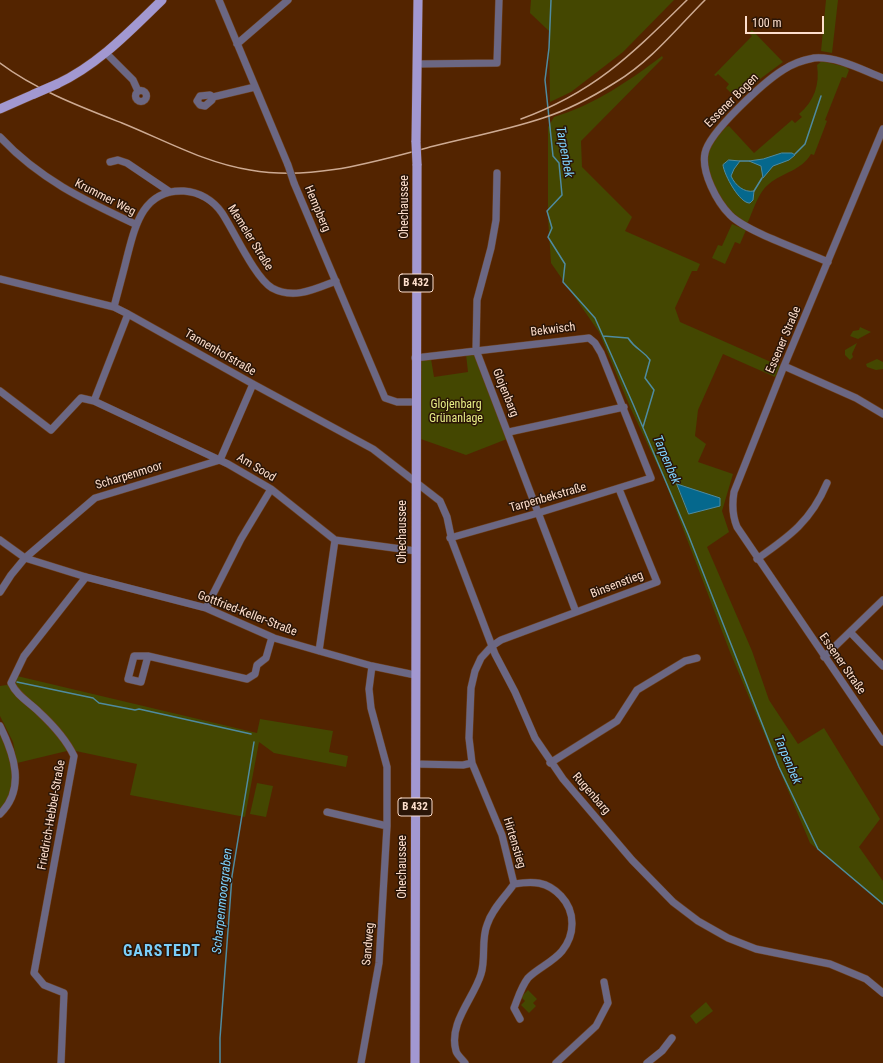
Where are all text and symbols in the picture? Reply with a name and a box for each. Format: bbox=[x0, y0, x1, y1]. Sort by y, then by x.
scale bar bbox=[747, 8, 826, 34]
text: 100 m bbox=[752, 16, 782, 30]
street label: Essener Bogen bbox=[702, 71, 762, 131]
water label: Tarpenbek bbox=[552, 125, 576, 179]
street label: Ohechaussee bbox=[398, 175, 412, 239]
street label: Krummer Weg bbox=[72, 176, 138, 220]
street label: Hempberg bbox=[301, 184, 333, 234]
street label: Memeler Straße bbox=[224, 202, 276, 274]
road number: B 432 bbox=[399, 274, 433, 292]
street label: Essener Straße bbox=[763, 304, 805, 376]
street label: Bekwisch bbox=[530, 320, 576, 340]
street label: Tannenhofstraße bbox=[182, 327, 258, 379]
street label: Glojenbarg bbox=[489, 367, 521, 419]
park label: Glojenbarg Grünanlage bbox=[429, 398, 483, 426]
water label: Tarpenbek bbox=[649, 433, 683, 487]
street label: Am Sood bbox=[234, 451, 278, 485]
street label: Scharpenmoor bbox=[94, 459, 164, 493]
street label: Tarpenbekstraße bbox=[508, 480, 588, 516]
street label: Ohechaussee bbox=[396, 500, 410, 564]
street label: Binsenstieg bbox=[589, 568, 645, 602]
street label: Gottfried-Keller-Straße bbox=[195, 588, 299, 640]
street label: Essener Straße bbox=[816, 631, 868, 697]
water label: Tarpenbek bbox=[770, 733, 804, 787]
street label: Friedrich-Hebbel-Straße bbox=[35, 759, 69, 871]
street label: Rugenbarg bbox=[569, 770, 613, 818]
road number: B 432 bbox=[398, 798, 432, 816]
street label: Hirtenstieg bbox=[499, 816, 529, 870]
street label: Ohechaussee bbox=[396, 835, 410, 899]
water label: Scharpenmoorgraben bbox=[210, 847, 236, 955]
street label: Sandweg bbox=[360, 922, 378, 966]
district label: GARSTEDT bbox=[123, 942, 201, 962]

